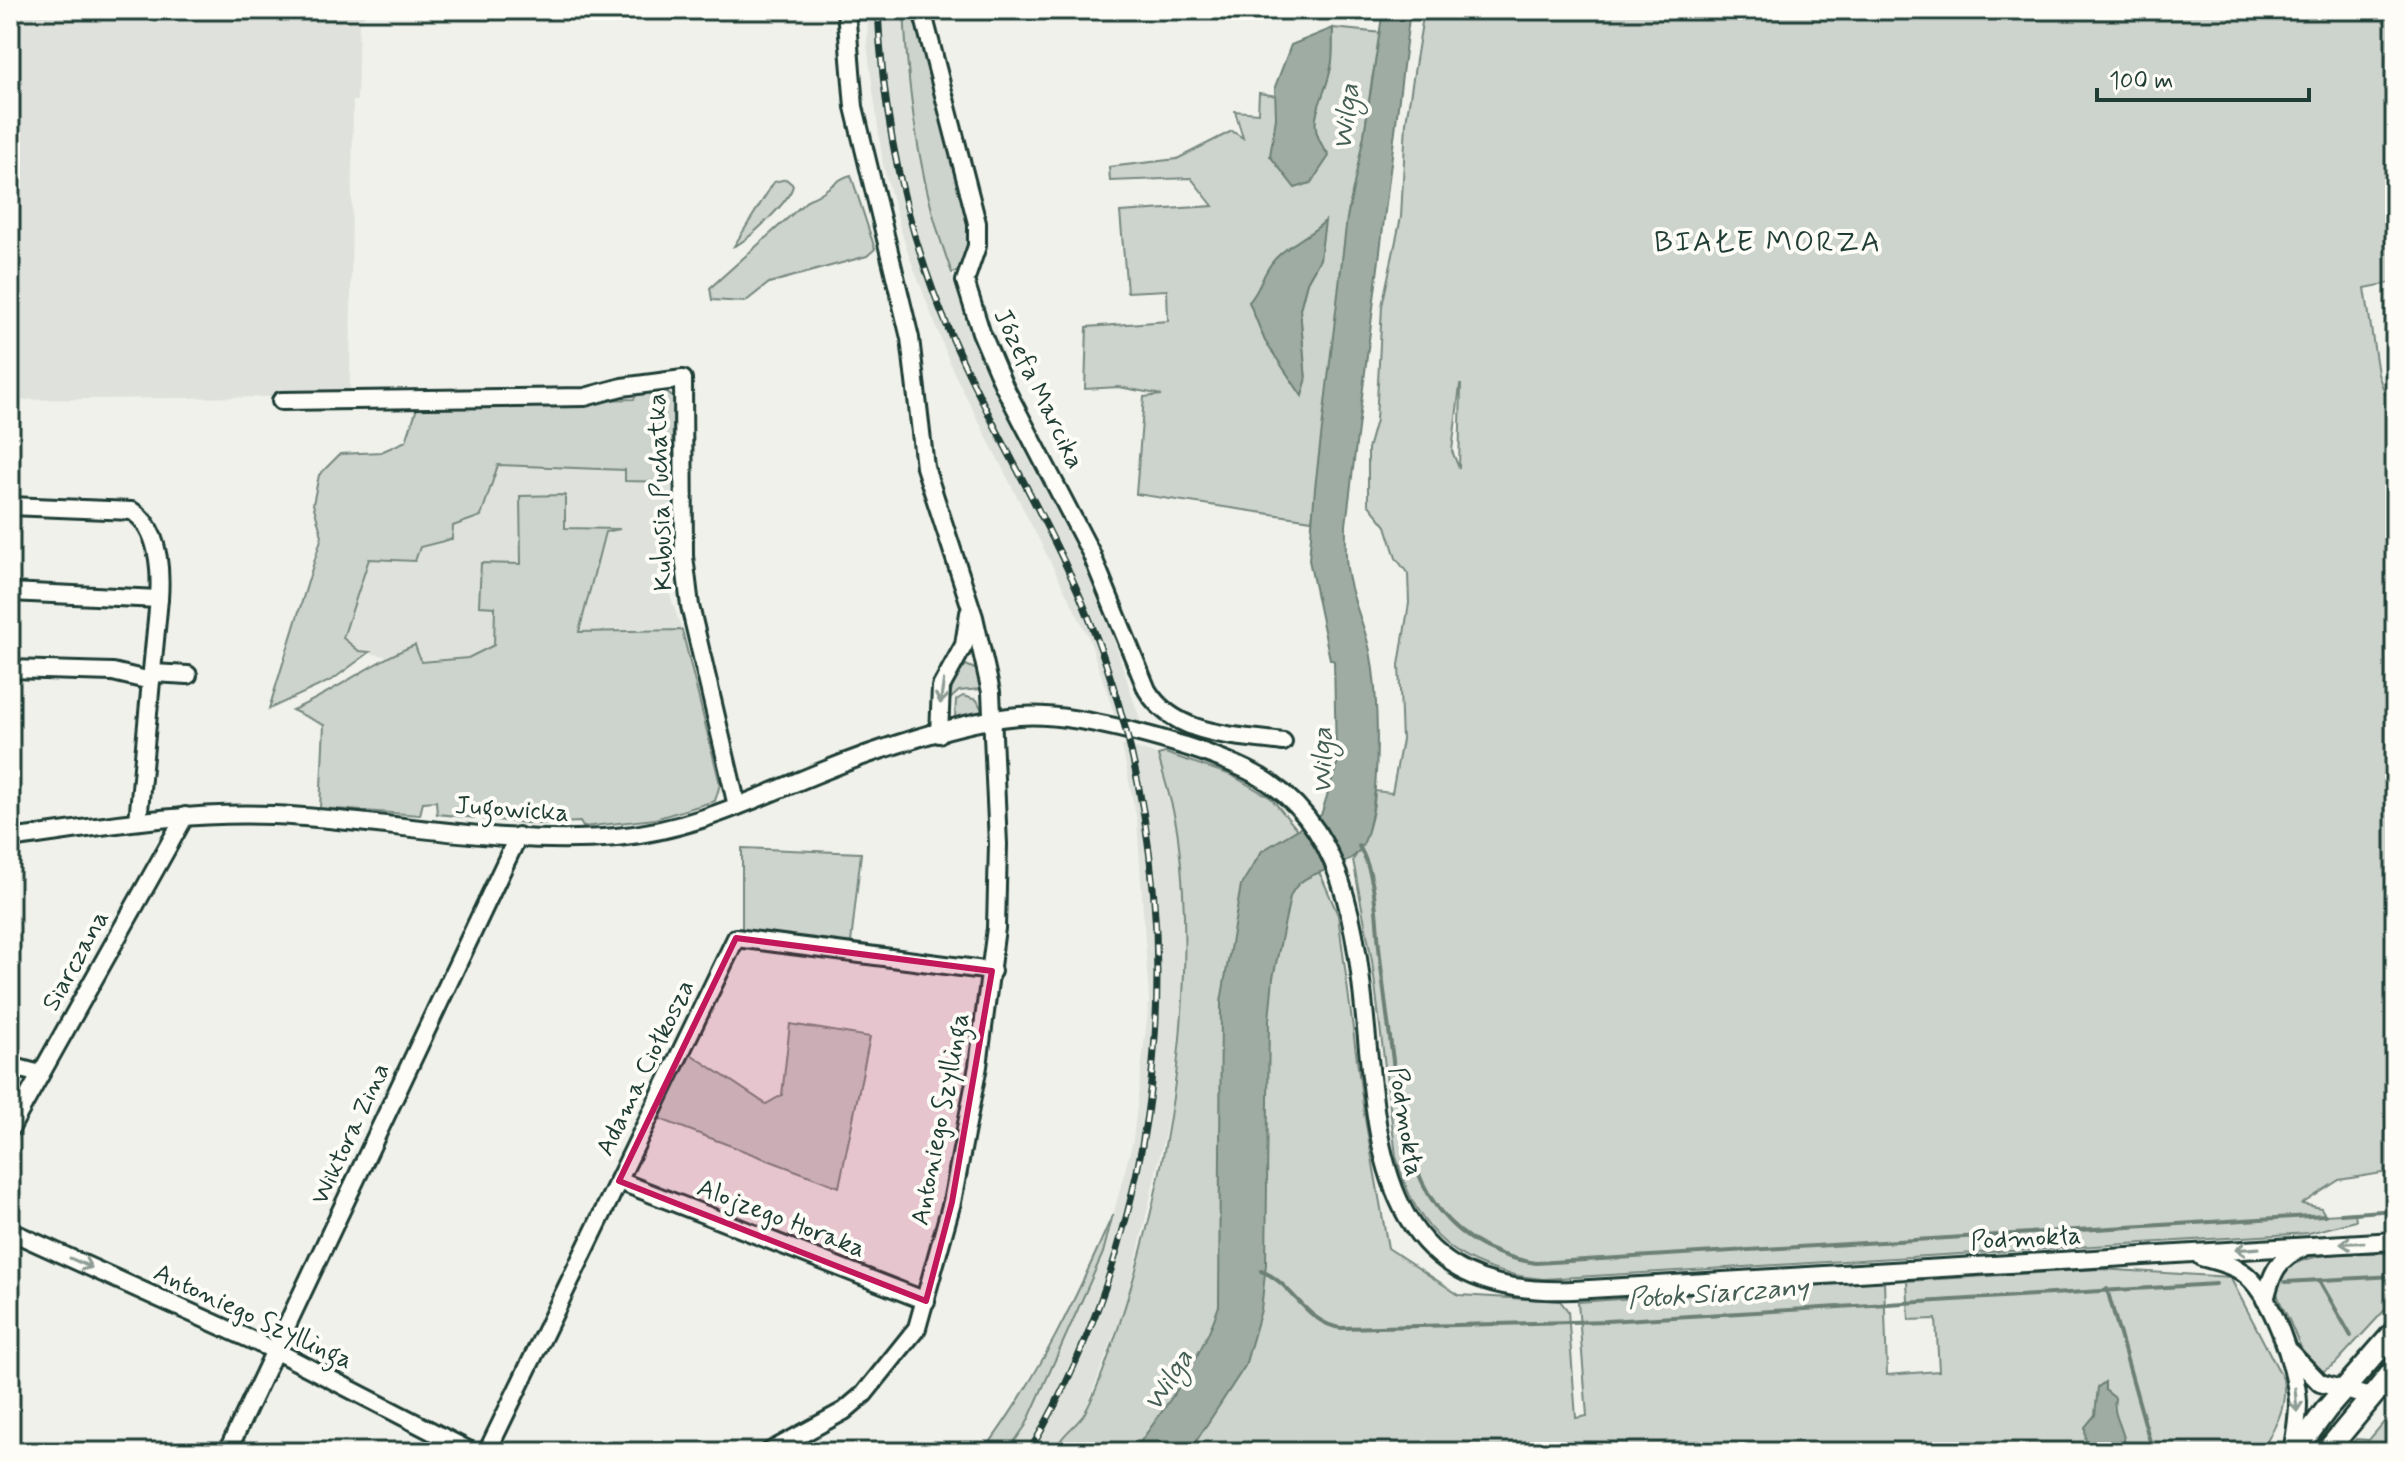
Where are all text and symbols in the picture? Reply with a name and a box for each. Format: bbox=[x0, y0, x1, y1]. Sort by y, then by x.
scale bar bbox=[2097, 52, 2309, 102]
text: 100 m bbox=[2109, 66, 2173, 97]
water label: Wilga bbox=[1325, 81, 1371, 153]
district label: BIAŁE MORZA bbox=[1654, 223, 1882, 262]
street label: Józefa Marcika bbox=[985, 303, 1091, 475]
street label: Kubusia Puchatka bbox=[641, 392, 681, 592]
one-way arrow bbox=[934, 678, 949, 704]
water label: Wilga bbox=[1305, 727, 1344, 794]
street label: Jugowicka bbox=[454, 789, 570, 834]
street label: Siarczana bbox=[34, 905, 118, 1017]
street label: Adama Ciołkosza bbox=[589, 974, 703, 1162]
street label: Antoniego Szyllinga bbox=[904, 1010, 981, 1229]
street label: Wiktora Zina bbox=[303, 1058, 399, 1210]
street label: Podmokła bbox=[1380, 1065, 1430, 1179]
street label: Alojzego Horaka bbox=[692, 1171, 870, 1267]
street label: Podmokła bbox=[1970, 1219, 2082, 1259]
one-way arrow bbox=[2339, 1236, 2366, 1251]
one-way arrow bbox=[2234, 1242, 2261, 1257]
one-way arrow bbox=[69, 1256, 93, 1271]
street label: Antoniego Szyllinga bbox=[147, 1256, 358, 1381]
water label: Potok Siarczany bbox=[1627, 1269, 1812, 1319]
water label: Wilga bbox=[1135, 1343, 1205, 1420]
one-way arrow bbox=[2289, 1386, 2304, 1412]

